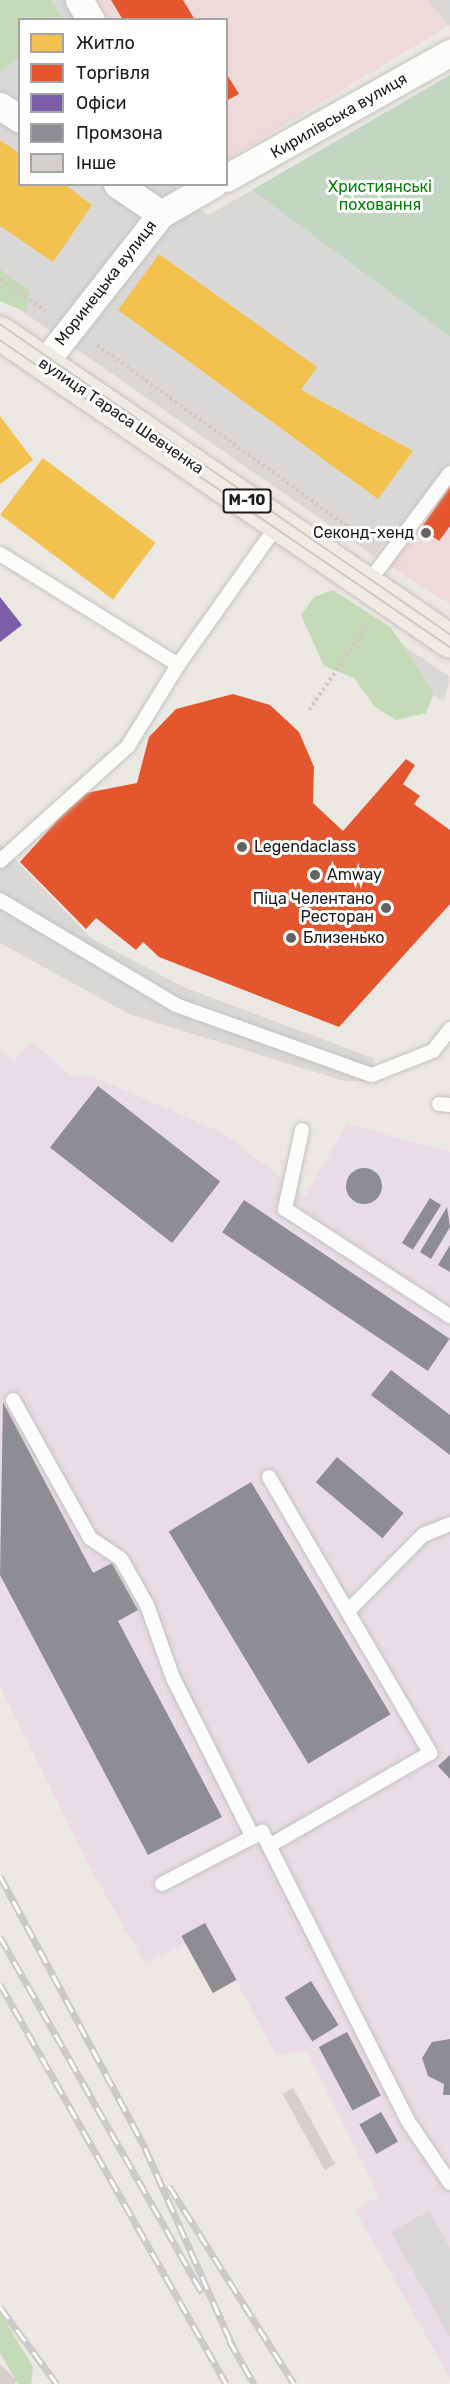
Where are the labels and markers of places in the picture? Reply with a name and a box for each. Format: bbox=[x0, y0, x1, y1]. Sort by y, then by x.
place label: Секонд-хенд bbox=[313, 523, 414, 543]
marker: Секонд-хенд bbox=[419, 526, 433, 540]
place label: Legendaclass bbox=[254, 837, 356, 857]
marker: Legendaclass bbox=[235, 840, 249, 854]
place label: Amway bbox=[327, 865, 382, 885]
marker: Amway bbox=[308, 868, 322, 882]
place label: Піца Челентано Ресторан bbox=[253, 889, 374, 927]
marker: Піца Челентано Ресторан bbox=[379, 901, 393, 915]
place label: Близенько bbox=[303, 928, 385, 948]
marker: Близенько bbox=[284, 931, 298, 945]

